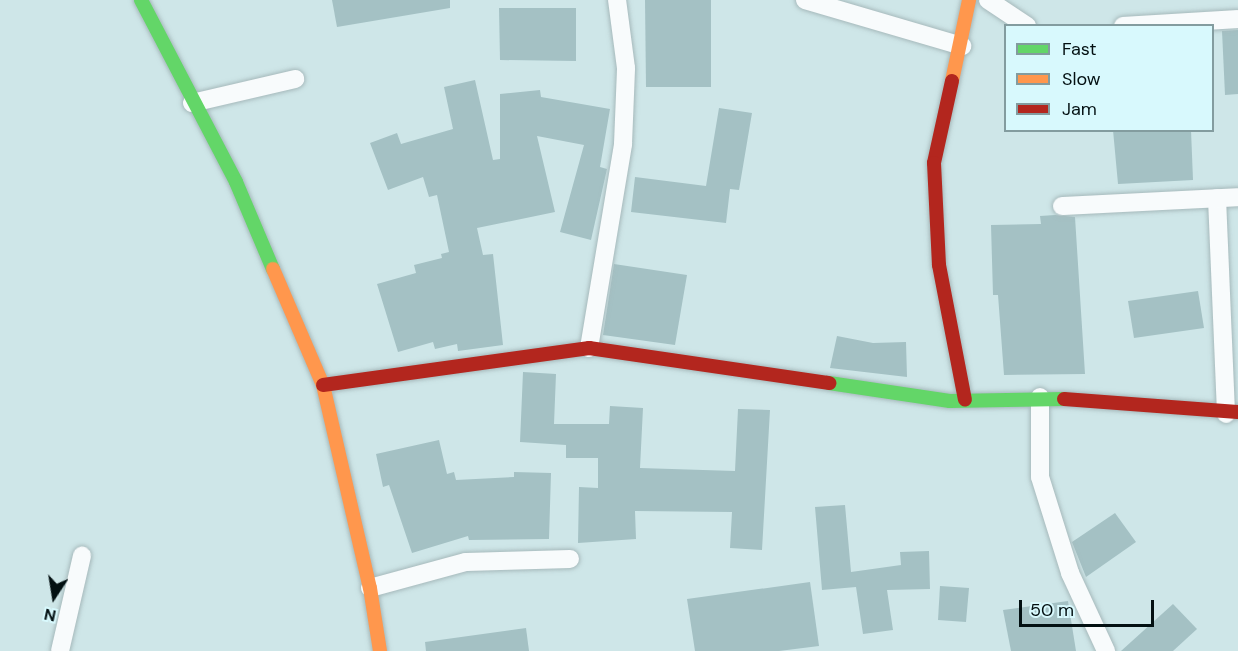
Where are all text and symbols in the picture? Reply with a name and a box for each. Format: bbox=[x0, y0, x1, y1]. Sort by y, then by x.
legend bbox=[1004, 24, 1214, 132]
text: Fast bbox=[1062, 37, 1097, 61]
text: Slow bbox=[1062, 67, 1101, 91]
text: Jam bbox=[1062, 97, 1097, 121]
north arrow bbox=[24, 567, 84, 627]
scale bar bbox=[1022, 588, 1157, 626]
text: 50 m bbox=[1030, 598, 1074, 622]
text: N bbox=[42, 604, 58, 627]

